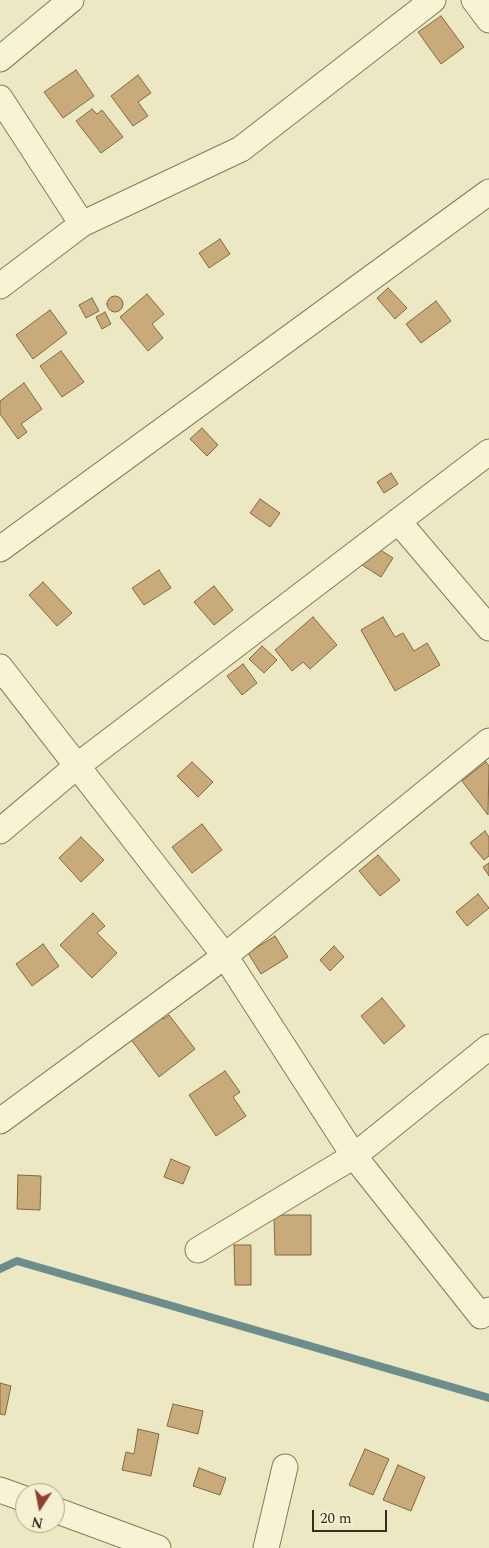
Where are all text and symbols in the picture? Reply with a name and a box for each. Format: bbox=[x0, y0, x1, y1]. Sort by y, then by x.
north arrow bbox=[15, 1483, 65, 1533]
scale bar bbox=[314, 1500, 389, 1532]
text: 20 m bbox=[320, 1507, 352, 1530]
text: N bbox=[30, 1511, 45, 1534]

